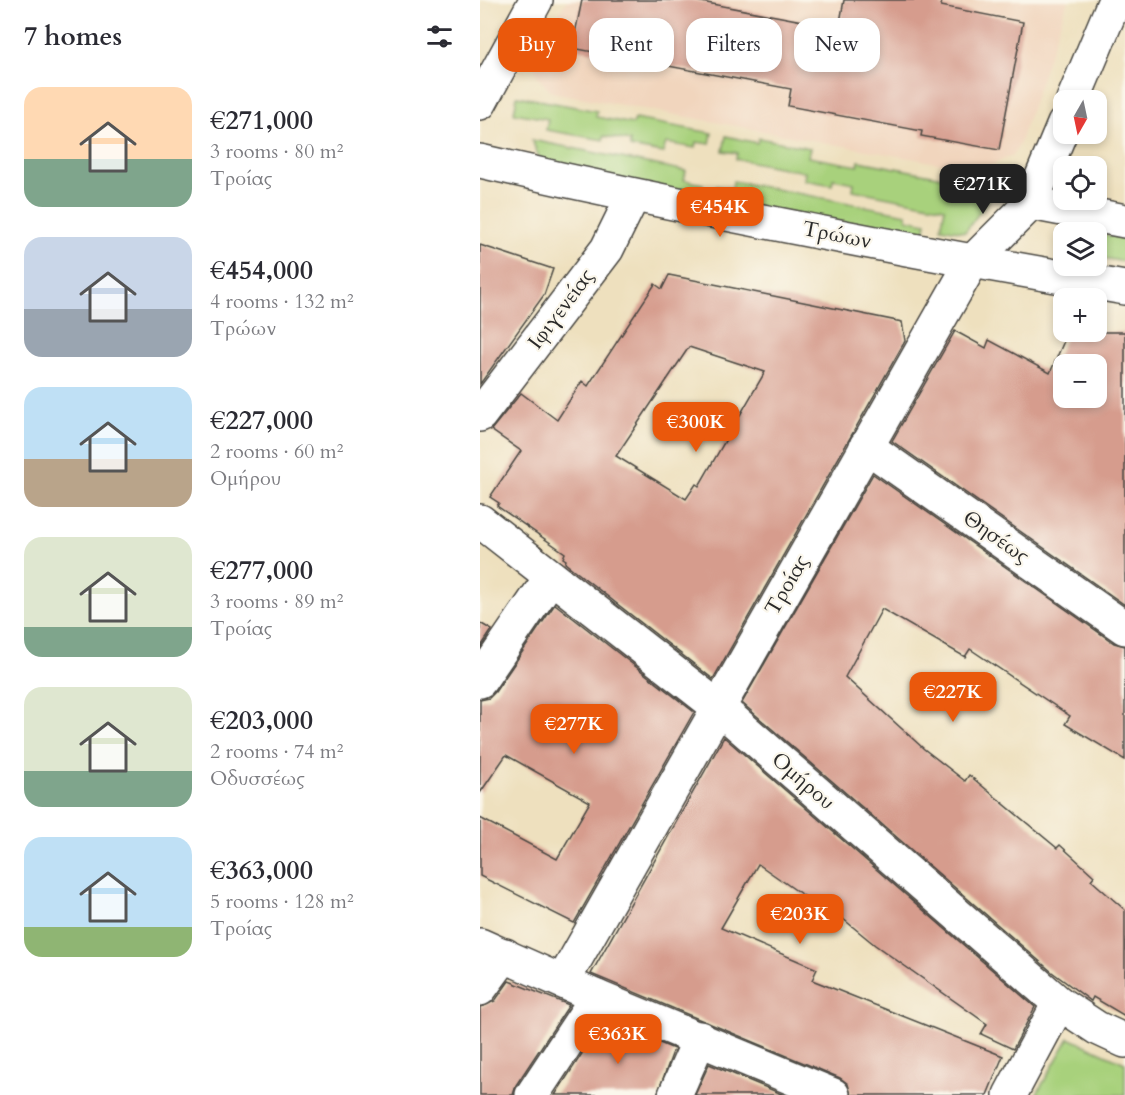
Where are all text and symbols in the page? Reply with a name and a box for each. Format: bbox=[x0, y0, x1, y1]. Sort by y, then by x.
chip: Buy bbox=[498, 18, 577, 72]
chip: Rent bbox=[589, 18, 674, 72]
chip: Filters bbox=[686, 18, 782, 72]
chip: New bbox=[794, 18, 880, 72]
text: 7 homes bbox=[24, 19, 122, 54]
icon: filters bbox=[423, 20, 456, 53]
north arrow bbox=[1053, 90, 1107, 144]
map controls bbox=[1053, 90, 1107, 408]
text: €271,000 bbox=[210, 103, 313, 138]
icon: home bbox=[72, 111, 144, 183]
text: 3 rooms · 80 m² bbox=[210, 138, 343, 165]
button: locate bbox=[1053, 156, 1107, 210]
pin: €271K bbox=[941, 164, 1025, 215]
text: Τροίας bbox=[210, 165, 272, 192]
text: €271K bbox=[954, 170, 1012, 197]
pin: €454K bbox=[678, 187, 762, 238]
text: €454K bbox=[691, 193, 749, 220]
street label: Τρώων bbox=[800, 214, 874, 256]
button: layers bbox=[1053, 222, 1107, 276]
text: €454,000 bbox=[210, 253, 313, 288]
icon: home bbox=[72, 261, 144, 333]
street label: Ιφιγενείας bbox=[521, 263, 601, 355]
text: 4 rooms · 132 m² bbox=[210, 288, 354, 315]
button: + bbox=[1053, 288, 1107, 342]
text: Τρώων bbox=[210, 315, 276, 342]
button: − bbox=[1053, 354, 1107, 408]
pin: €300K bbox=[654, 402, 738, 453]
text: €227,000 bbox=[210, 403, 313, 438]
text: €300K bbox=[667, 408, 725, 435]
icon: home bbox=[72, 411, 144, 483]
text: 2 rooms · 60 m² bbox=[210, 438, 343, 465]
text: Ομήρου bbox=[210, 465, 281, 492]
street label: Θησέως bbox=[957, 504, 1035, 570]
street label: Τροίας bbox=[758, 549, 816, 621]
text: €277,000 bbox=[210, 553, 313, 588]
icon: home bbox=[72, 561, 144, 633]
text: 3 rooms · 89 m² bbox=[210, 588, 343, 615]
text: Τροίας bbox=[210, 615, 272, 642]
pin: €227K bbox=[911, 672, 995, 723]
text: €227K bbox=[924, 678, 982, 705]
text: €203,000 bbox=[210, 703, 313, 738]
pin: €277K bbox=[532, 704, 616, 755]
text: €277K bbox=[545, 710, 603, 737]
icon: home bbox=[72, 711, 144, 783]
text: 2 rooms · 74 m² bbox=[210, 738, 343, 765]
street label: Ομήρου bbox=[765, 745, 841, 817]
text: Οδυσσέως bbox=[210, 765, 305, 792]
text: €363,000 bbox=[210, 853, 313, 888]
icon: home bbox=[72, 861, 144, 933]
text: 5 rooms · 128 m² bbox=[210, 888, 354, 915]
pin: €203K bbox=[758, 894, 842, 945]
text: €203K bbox=[771, 900, 829, 927]
text: Τροίας bbox=[210, 915, 272, 942]
pin: €363K bbox=[576, 1014, 660, 1065]
text: €363K bbox=[589, 1020, 647, 1047]

